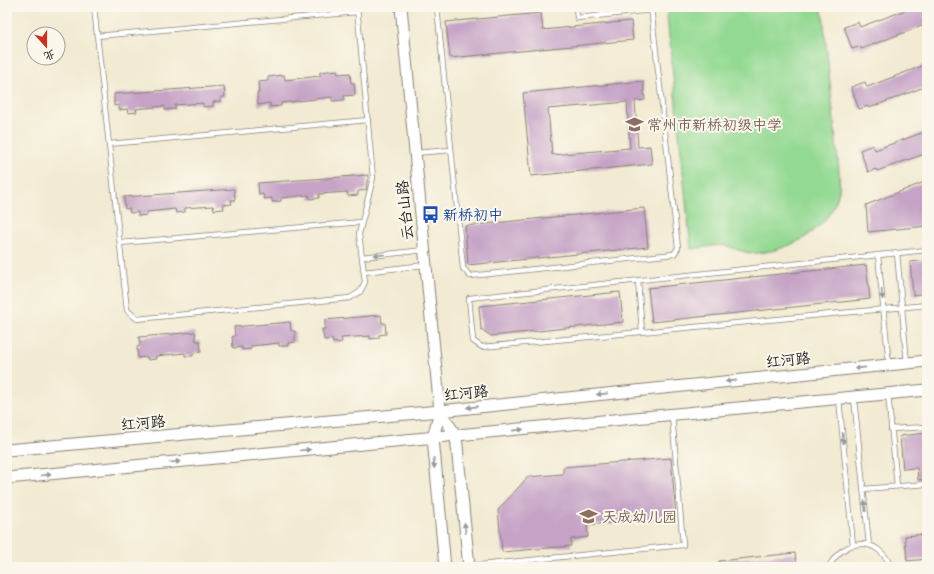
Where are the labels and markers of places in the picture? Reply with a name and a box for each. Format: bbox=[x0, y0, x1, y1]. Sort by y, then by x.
place label: 常州市新桥初级中学 bbox=[647, 114, 782, 135]
school or university icon: 常州市新桥初级中学 bbox=[624, 115, 644, 135]
place label: 新桥初中 bbox=[443, 204, 503, 225]
bus stop icon: 新桥初中 bbox=[420, 205, 440, 225]
place label: 天成幼儿园 bbox=[602, 506, 677, 527]
school or university icon: 天成幼儿园 bbox=[579, 507, 599, 527]

